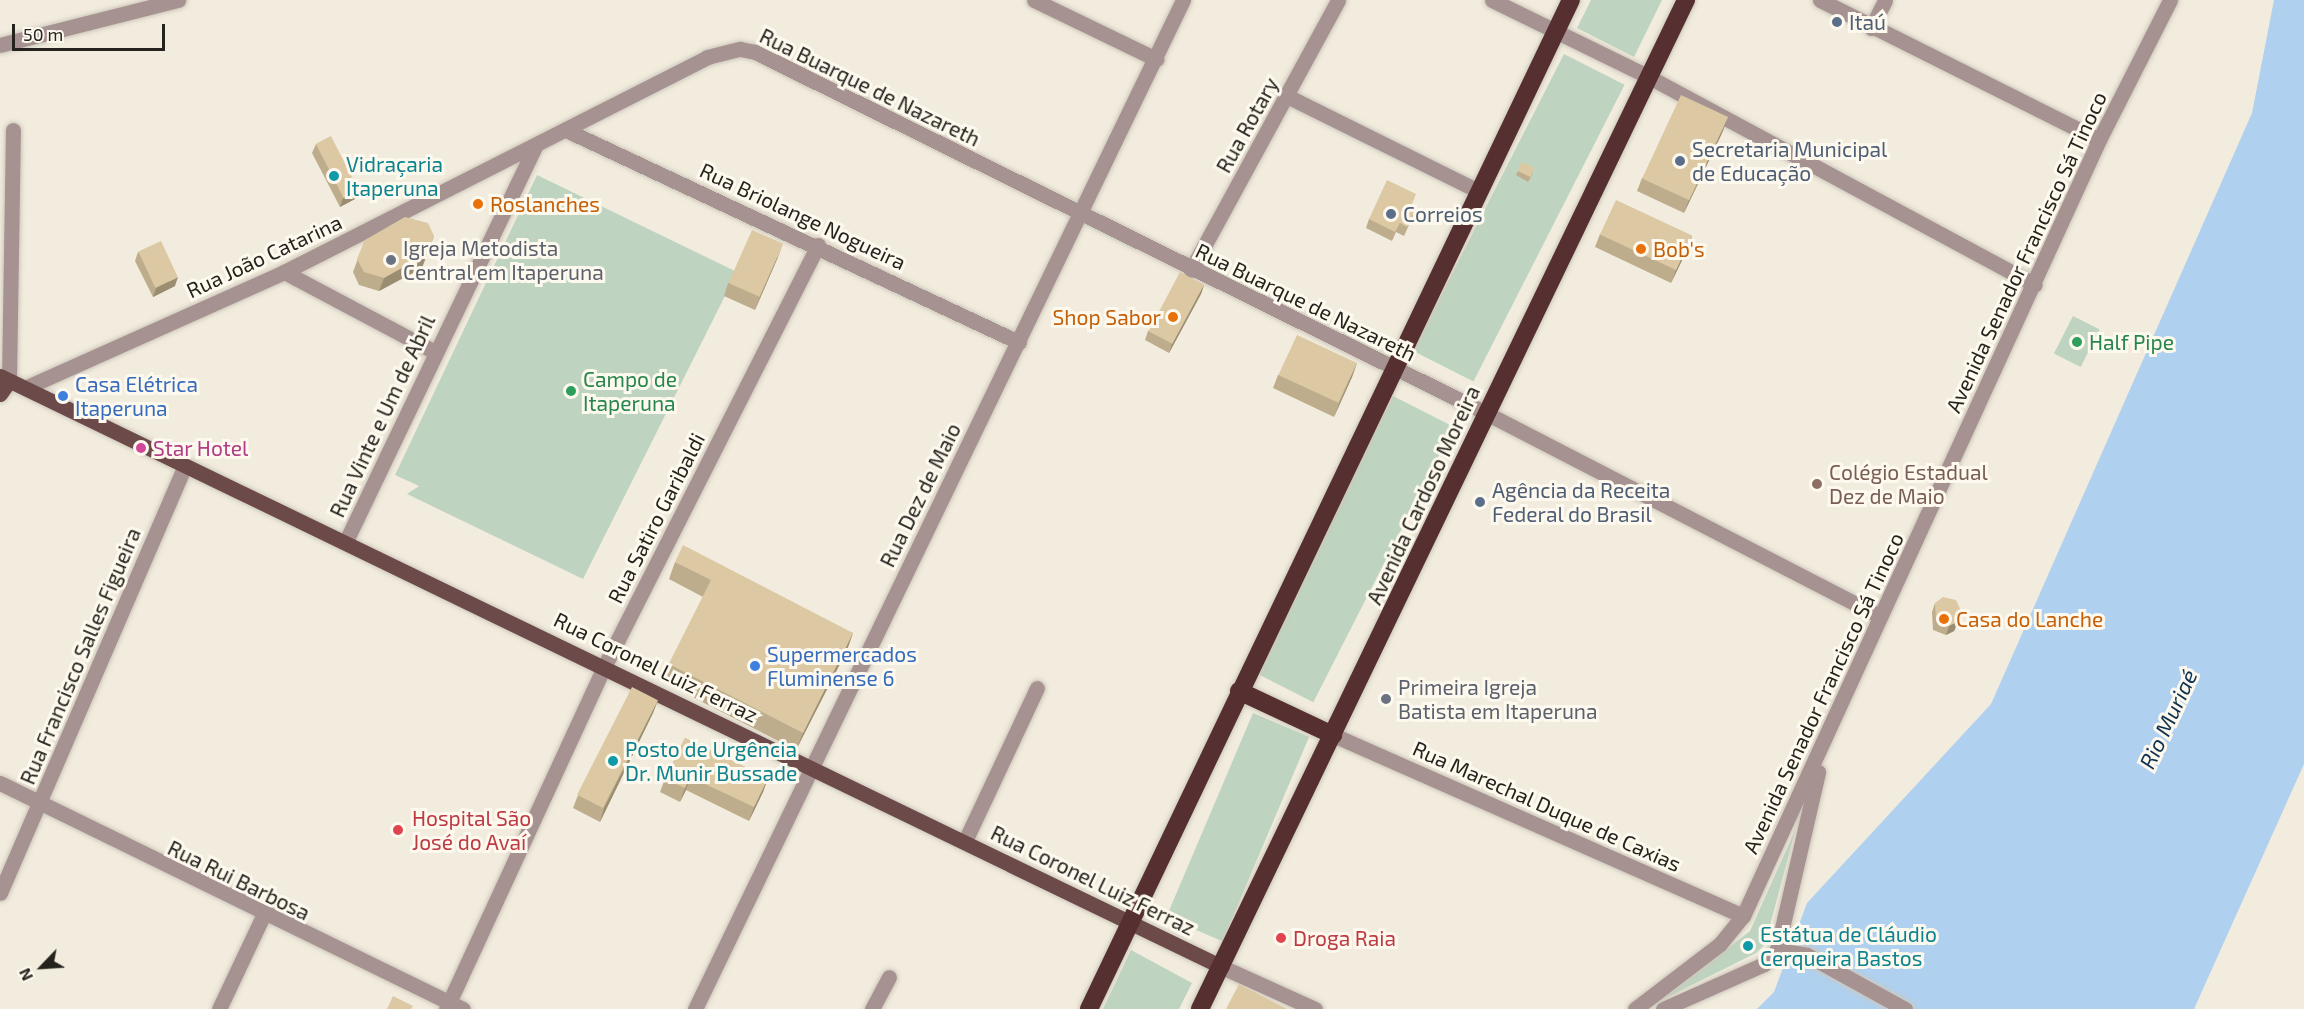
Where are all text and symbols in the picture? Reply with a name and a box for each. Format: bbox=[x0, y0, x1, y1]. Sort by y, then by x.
place label: Itaú bbox=[1849, 9, 1886, 35]
scale bar bbox=[15, 12, 168, 50]
marker: Itaú bbox=[1830, 15, 1844, 29]
text: 50 m bbox=[23, 23, 63, 45]
street label: Rua Buarque de Nazareth bbox=[756, 23, 984, 151]
street label: Rua Rotary bbox=[1211, 73, 1283, 177]
street label: Avenida Senador Francisco Sá Tinoco bbox=[1940, 87, 2112, 417]
place label: Secretaria Municipal de Educação bbox=[1692, 136, 1887, 186]
place label: Vidraçaria Itaperuna bbox=[346, 151, 443, 201]
marker: Secretaria Municipal de Educação bbox=[1673, 154, 1687, 168]
street label: Rua Briolange Nogueira bbox=[696, 157, 910, 275]
marker: Vidraçaria Itaperuna bbox=[327, 169, 341, 183]
place label: Roslanches bbox=[490, 191, 600, 217]
marker: Roslanches bbox=[471, 197, 485, 211]
place label: Correios bbox=[1403, 201, 1483, 227]
marker: Correios bbox=[1384, 207, 1398, 221]
street label: Rua João Catarina bbox=[182, 209, 346, 303]
place label: Igreja Metodista Central em Itaperuna bbox=[403, 235, 604, 285]
place label: Bob's bbox=[1653, 236, 1705, 262]
street label: Rua Buarque de Nazareth bbox=[1192, 238, 1420, 366]
marker: Bob's bbox=[1634, 242, 1648, 256]
marker: Igreja Metodista Central em Itaperuna bbox=[384, 253, 398, 267]
place label: Shop Sabor bbox=[1053, 304, 1161, 330]
street label: Rua Vinte e Um de Abril bbox=[324, 310, 440, 522]
marker: Shop Sabor bbox=[1166, 310, 1180, 324]
place label: Half Pipe bbox=[2089, 329, 2174, 355]
marker: Half Pipe bbox=[2070, 335, 2084, 349]
place label: Campo de Itaperuna bbox=[583, 366, 677, 416]
place label: Casa Elétrica Itaperuna bbox=[75, 371, 198, 421]
street label: Avenida Cardoso Moreira bbox=[1361, 382, 1485, 608]
marker: Campo de Itaperuna bbox=[564, 384, 578, 398]
marker: Casa Elétrica Itaperuna bbox=[56, 389, 70, 403]
street label: Rua Dez de Maio bbox=[874, 419, 966, 571]
street label: Rua Satiro Garibaldi bbox=[602, 429, 710, 607]
place label: Star Hotel bbox=[153, 435, 249, 461]
marker: Star Hotel bbox=[134, 441, 148, 455]
place label: Colégio Estadual Dez de Maio bbox=[1829, 459, 1988, 509]
place label: Agência da Receita Federal do Brasil bbox=[1492, 477, 1670, 527]
marker: Colégio Estadual Dez de Maio bbox=[1810, 477, 1824, 491]
marker: Agência da Receita Federal do Brasil bbox=[1473, 495, 1487, 509]
street label: Rua Francisco Salles Figueira bbox=[14, 524, 146, 788]
street label: Avenida Senador Francisco Sá Tinoco bbox=[1737, 528, 1909, 858]
place label: Casa do Lanche bbox=[1956, 606, 2103, 632]
street label: Rua Coronel Luiz Ferraz bbox=[550, 607, 762, 727]
marker: Casa do Lanche bbox=[1937, 612, 1951, 626]
place label: Supermercados Fluminense 6 bbox=[767, 641, 917, 691]
marker: Supermercados Fluminense 6 bbox=[748, 659, 762, 673]
water label: Rio Muriaé bbox=[2133, 665, 2203, 773]
place label: Primeira Igreja Batista em Itaperuna bbox=[1398, 674, 1598, 724]
marker: Primeira Igreja Batista em Itaperuna bbox=[1379, 692, 1393, 706]
street label: Rua Marechal Duque de Caxias bbox=[1409, 735, 1685, 877]
place label: Posto de Urgência Dr. Munir Bussade bbox=[625, 736, 798, 786]
marker: Posto de Urgência Dr. Munir Bussade bbox=[606, 754, 620, 768]
place label: Hospital São José do Avaí bbox=[412, 805, 532, 855]
street label: Rua Coronel Luiz Ferraz bbox=[987, 820, 1199, 940]
marker: Hospital São José do Avaí bbox=[389, 821, 407, 839]
street label: Rua Rui Barbosa bbox=[164, 835, 314, 925]
place label: Estátua de Cláudio Cerqueira Bastos bbox=[1760, 921, 1937, 971]
place label: Droga Raia bbox=[1293, 925, 1396, 951]
marker: Droga Raia bbox=[1274, 931, 1288, 945]
north arrow bbox=[12, 937, 72, 997]
marker: Estátua de Cláudio Cerqueira Bastos bbox=[1741, 939, 1755, 953]
text: N bbox=[14, 966, 36, 984]

